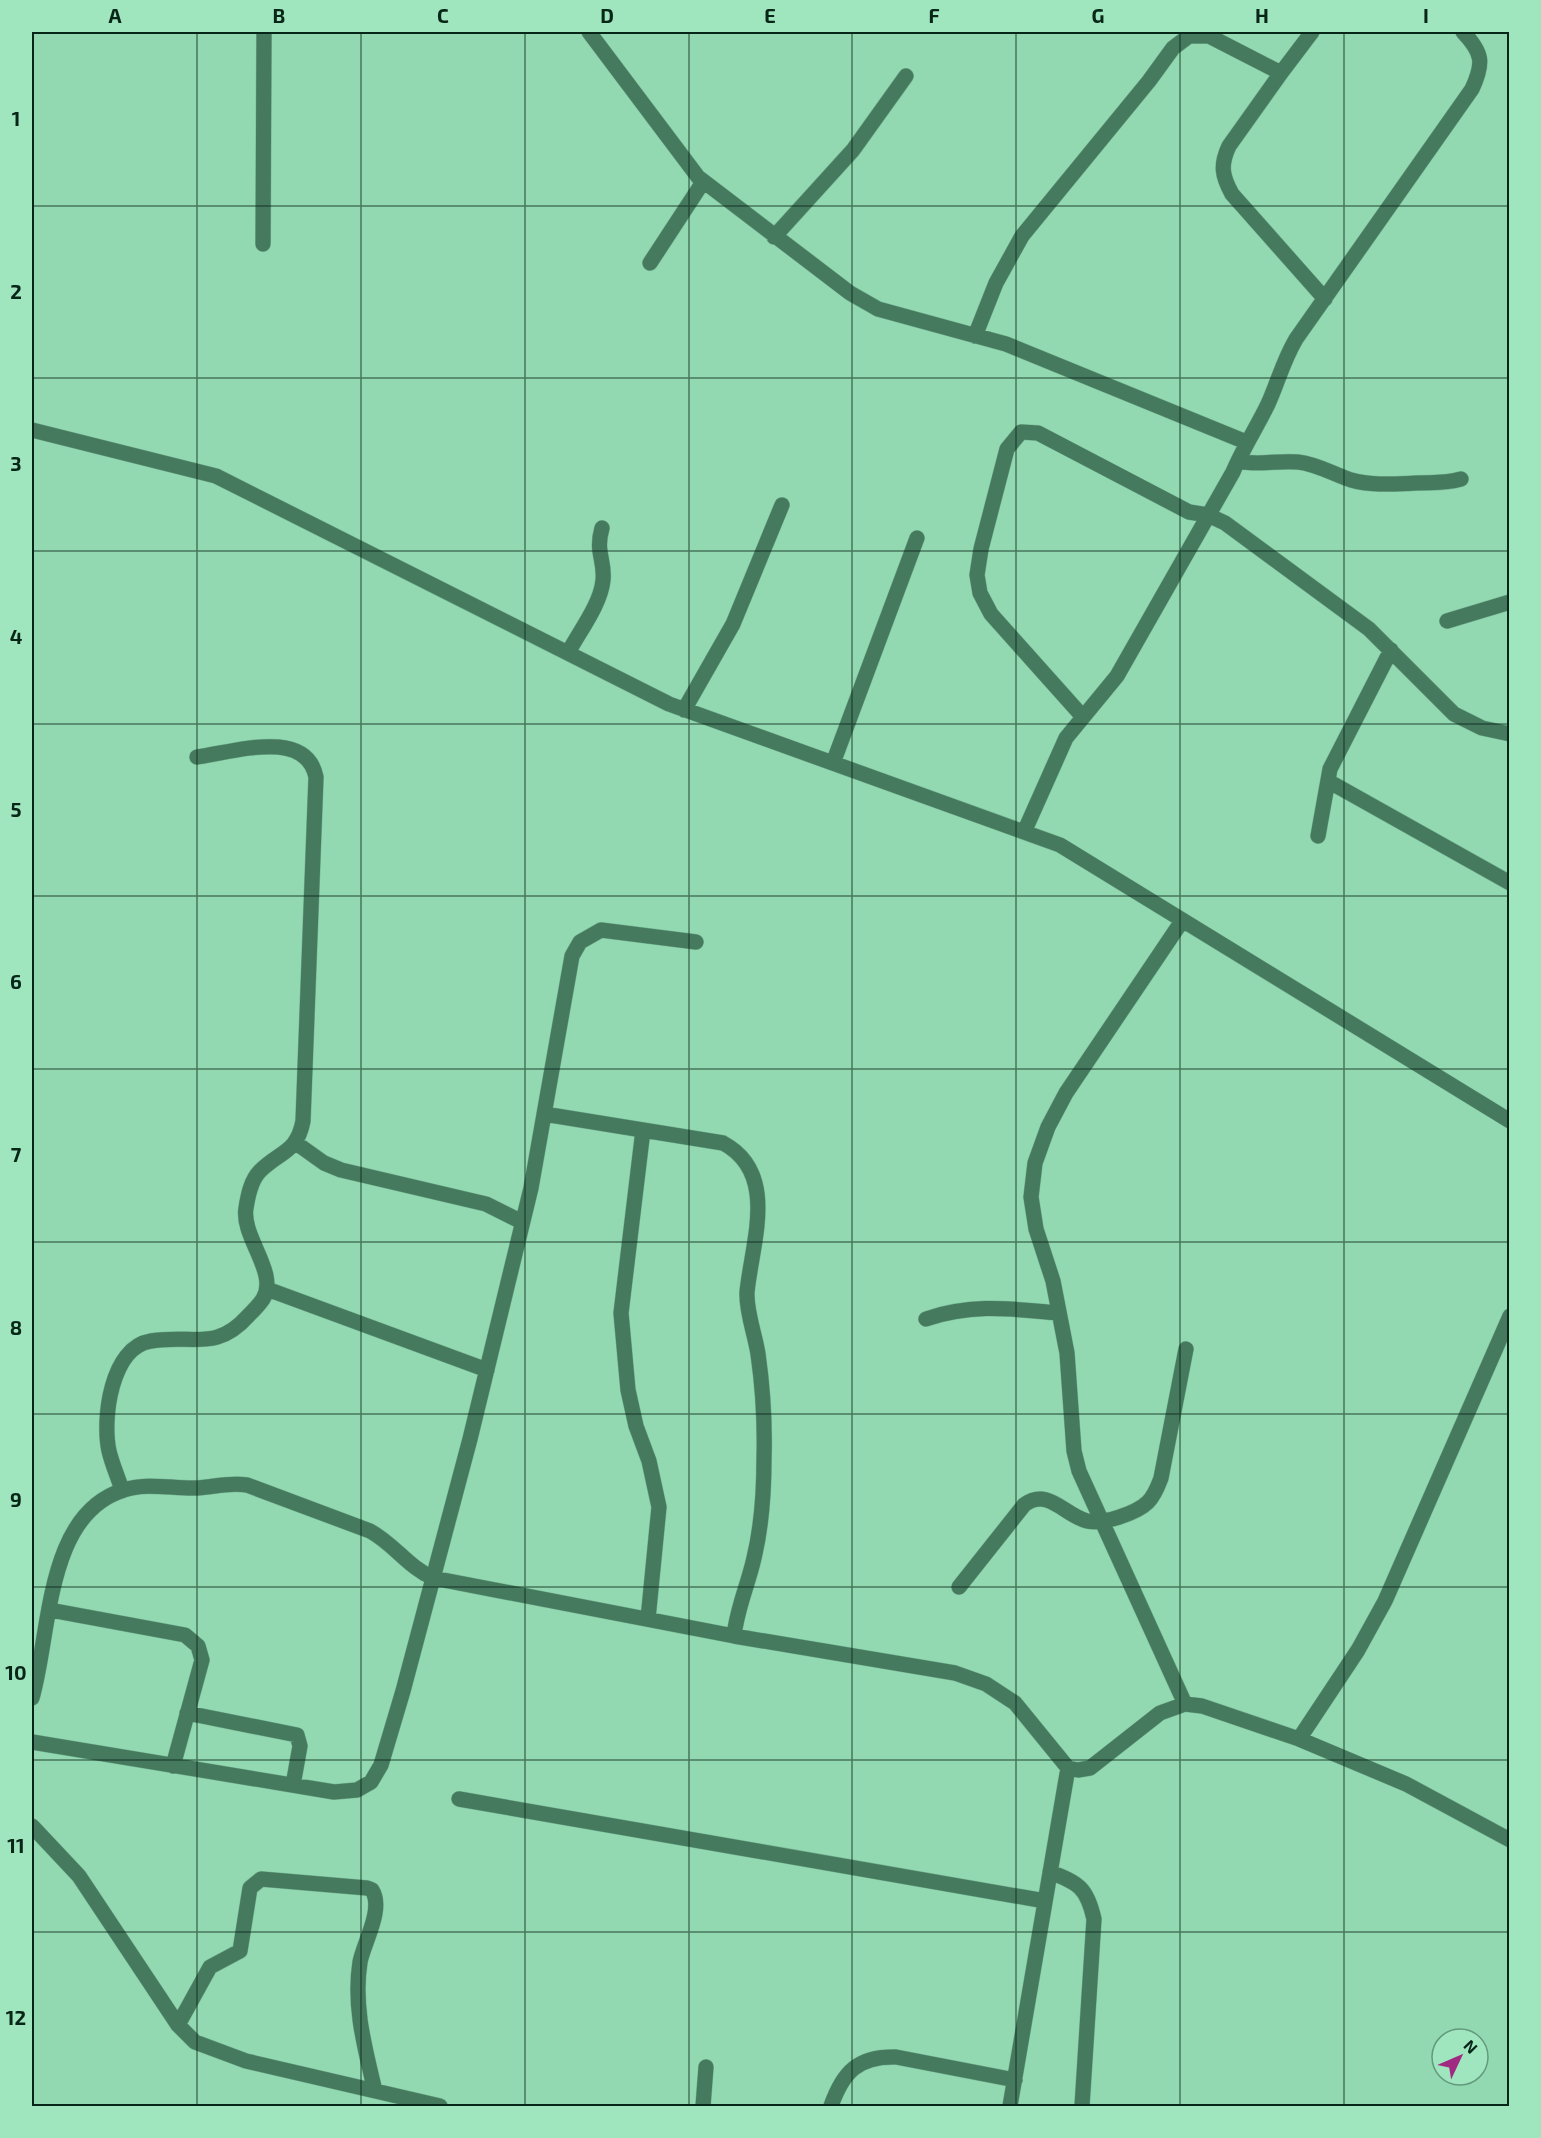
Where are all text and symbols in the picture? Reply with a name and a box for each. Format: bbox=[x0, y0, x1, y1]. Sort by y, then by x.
text: A bbox=[108, 3, 122, 27]
text: B bbox=[273, 3, 285, 27]
text: C bbox=[437, 3, 449, 27]
text: D bbox=[600, 3, 614, 27]
text: E bbox=[764, 3, 776, 27]
text: F bbox=[928, 3, 940, 27]
text: G bbox=[1092, 3, 1104, 27]
text: H bbox=[1255, 3, 1269, 27]
text: I bbox=[1423, 3, 1429, 27]
text: 1 bbox=[12, 106, 20, 130]
text: 2 bbox=[10, 279, 22, 303]
text: 3 bbox=[10, 451, 22, 475]
text: 4 bbox=[10, 624, 23, 648]
text: 5 bbox=[10, 797, 22, 821]
text: 6 bbox=[10, 969, 22, 993]
text: 7 bbox=[11, 1142, 22, 1166]
text: 8 bbox=[10, 1315, 22, 1339]
text: 9 bbox=[10, 1487, 22, 1511]
text: 10 bbox=[5, 1660, 27, 1684]
text: 11 bbox=[7, 1833, 25, 1857]
text: 12 bbox=[6, 2005, 26, 2029]
north arrow bbox=[1430, 2027, 1490, 2087]
text: N bbox=[1460, 2035, 1482, 2057]

